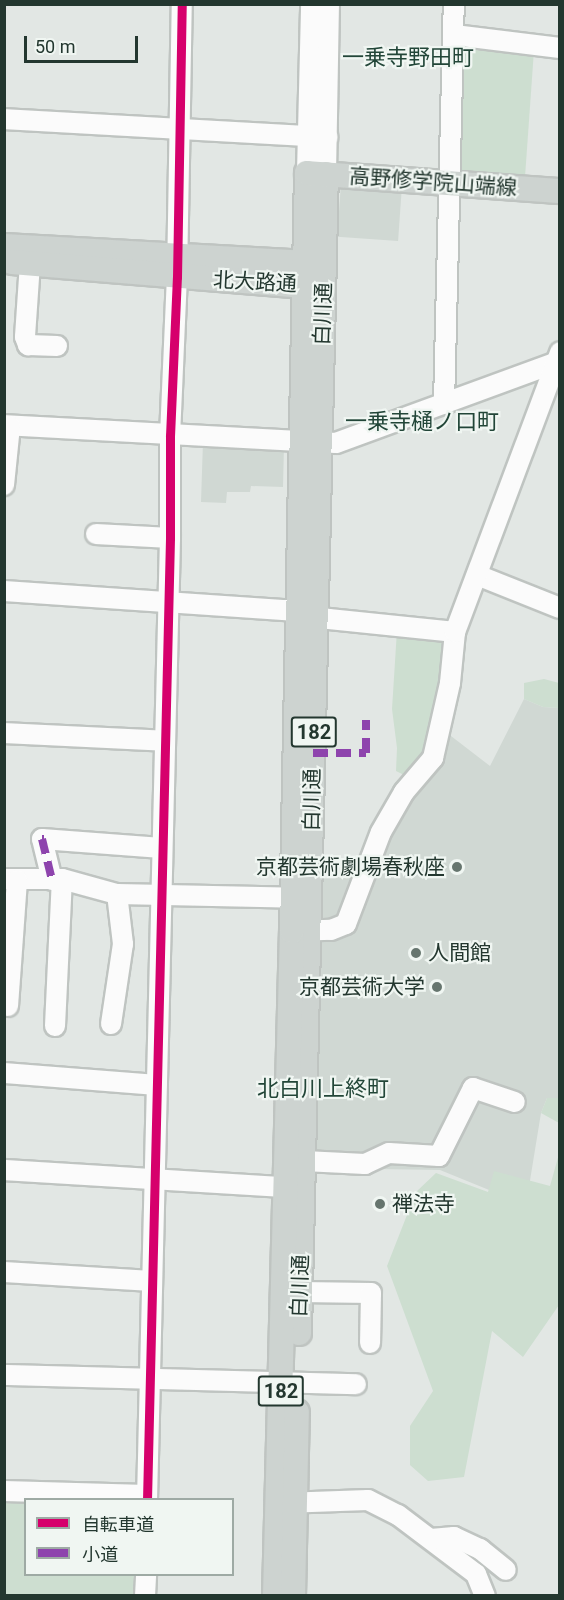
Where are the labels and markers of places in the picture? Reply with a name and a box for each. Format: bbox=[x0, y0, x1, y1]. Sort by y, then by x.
place label: 京都芸術劇場春秋座 bbox=[256, 854, 445, 880]
marker: 京都芸術劇場春秋座 bbox=[450, 860, 464, 874]
place label: 人間館 bbox=[428, 940, 491, 966]
marker: 人間館 bbox=[409, 946, 423, 960]
place label: 京都芸術大学 bbox=[299, 974, 425, 1000]
marker: 京都芸術大学 bbox=[430, 980, 444, 994]
place label: 禅法寺 bbox=[392, 1191, 455, 1217]
marker: 禅法寺 bbox=[373, 1197, 387, 1211]

